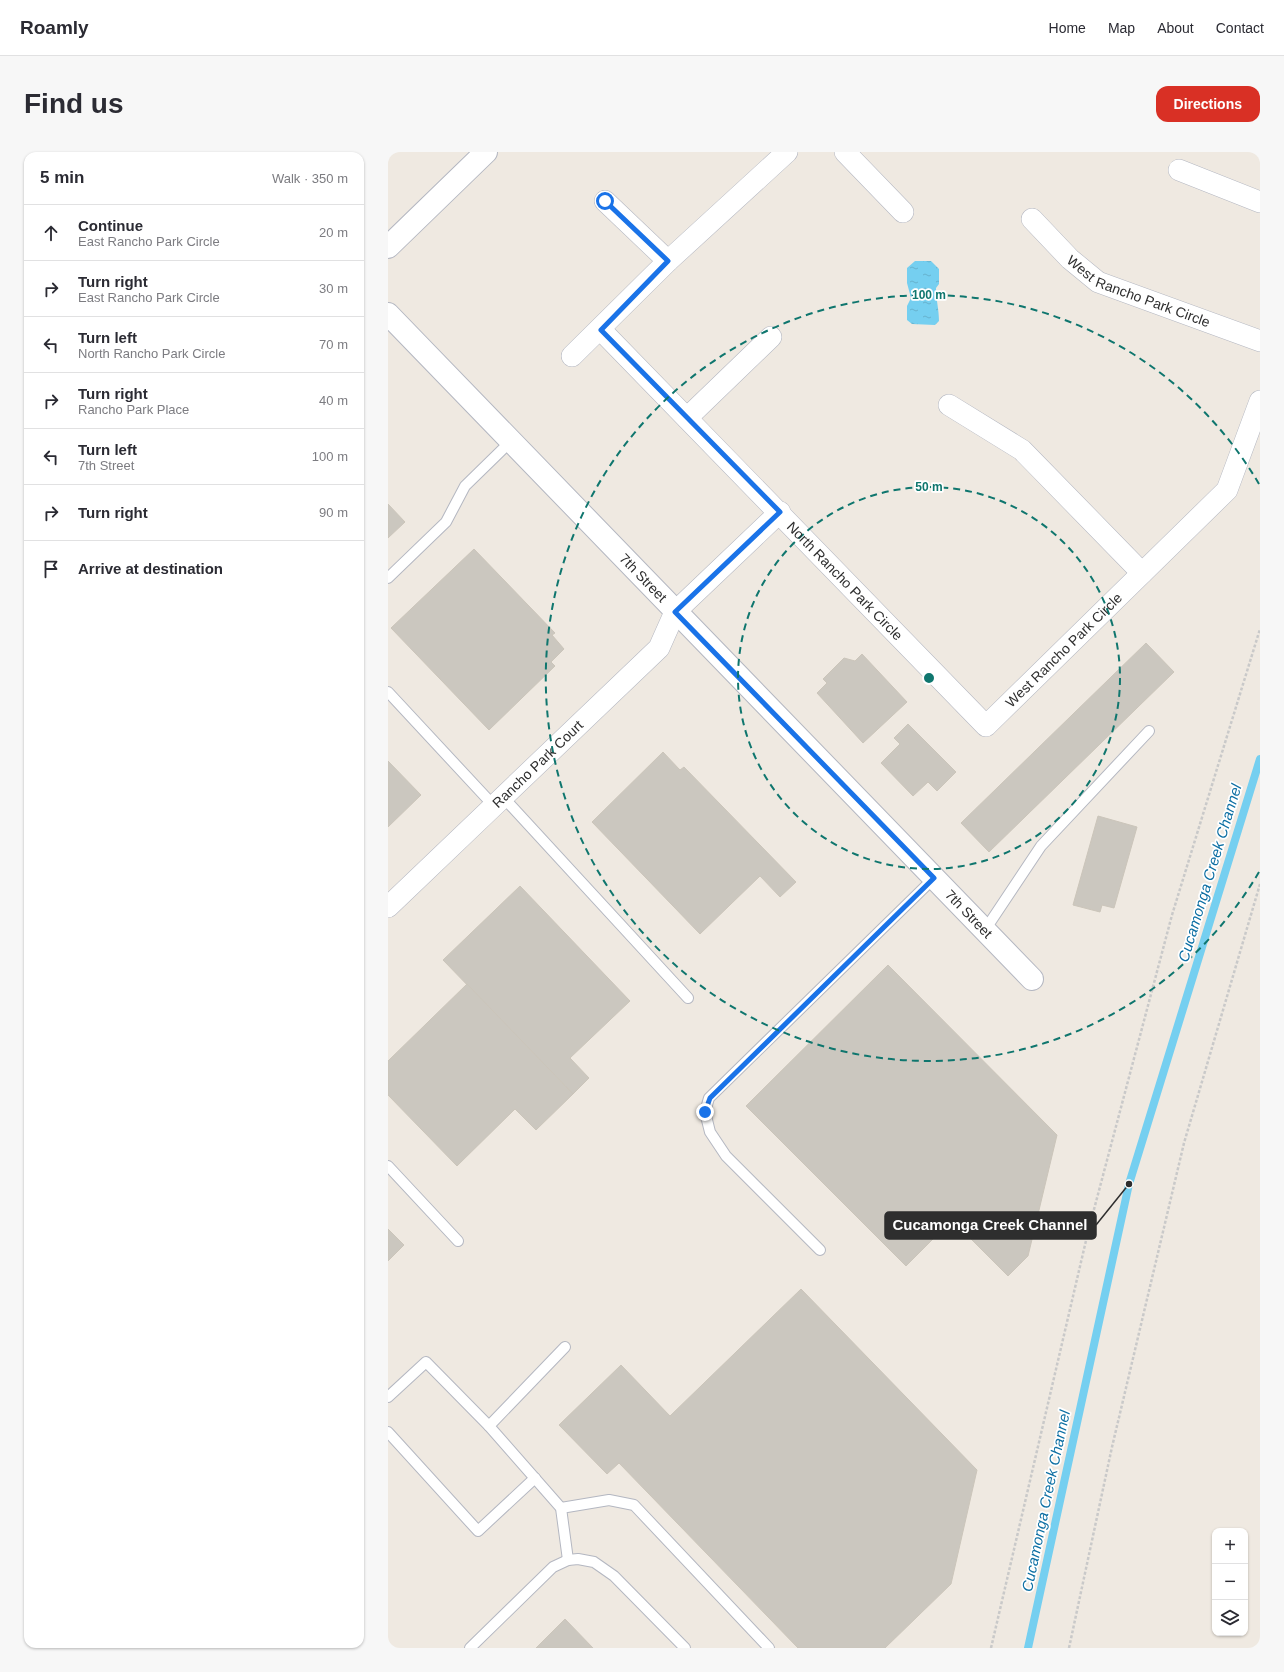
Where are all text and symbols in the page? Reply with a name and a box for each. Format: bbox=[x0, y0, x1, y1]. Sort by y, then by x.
text: Roamly bbox=[20, 17, 89, 38]
text: Home bbox=[1049, 20, 1086, 36]
text: Map bbox=[1108, 20, 1135, 36]
text: About bbox=[1157, 20, 1194, 36]
text: Contact bbox=[1216, 20, 1264, 36]
button: Directions bbox=[1156, 86, 1260, 122]
text: Find us bbox=[24, 88, 124, 119]
text: 5 min bbox=[40, 168, 84, 187]
text: Walk · 350 m bbox=[272, 171, 348, 186]
route start bbox=[596, 192, 614, 210]
text: Continue bbox=[78, 217, 143, 234]
icon: ahead bbox=[40, 222, 62, 244]
text: 20 m bbox=[319, 225, 348, 240]
text: East Rancho Park Circle bbox=[78, 234, 220, 249]
street label: West Rancho Park Circle bbox=[1064, 252, 1213, 330]
text: Turn right bbox=[78, 273, 148, 290]
icon: right bbox=[40, 278, 62, 300]
text: 30 m bbox=[319, 281, 348, 296]
text: 100 m bbox=[912, 288, 946, 302]
text: East Rancho Park Circle bbox=[78, 290, 220, 305]
text: Turn left bbox=[78, 329, 137, 346]
icon: left bbox=[40, 334, 62, 356]
text: 70 m bbox=[319, 337, 348, 352]
text: North Rancho Park Circle bbox=[78, 346, 225, 361]
text: Turn right bbox=[78, 385, 148, 402]
icon: right bbox=[40, 390, 62, 412]
text: 40 m bbox=[319, 393, 348, 408]
text: Rancho Park Place bbox=[78, 402, 189, 417]
text: Turn left bbox=[78, 441, 137, 458]
icon: left bbox=[40, 446, 62, 468]
text: 100 m bbox=[312, 449, 348, 464]
text: 7th Street bbox=[78, 458, 134, 473]
text: 50 m bbox=[915, 480, 943, 494]
icon: right bbox=[40, 502, 62, 524]
text: Turn right bbox=[78, 504, 148, 521]
text: 90 m bbox=[319, 505, 348, 520]
street label: North Rancho Park Circle bbox=[784, 518, 906, 644]
street label: 7th Street bbox=[616, 550, 670, 605]
icon: arrive bbox=[40, 558, 62, 580]
text: Arrive at destination bbox=[78, 560, 223, 577]
street label: West Rancho Park Circle bbox=[1002, 589, 1125, 710]
centre of rings bbox=[922, 671, 936, 685]
street label: Rancho Park Court bbox=[489, 717, 586, 811]
water label: Cucamonga Creek Channel bbox=[1174, 781, 1245, 964]
street label: 7th Street bbox=[942, 886, 996, 941]
route end bbox=[696, 1103, 714, 1121]
callout: Cucamonga Creek Channel bbox=[885, 1212, 1096, 1239]
text: Cucamonga Creek Channel bbox=[892, 1216, 1088, 1233]
water label: Cucamonga Creek Channel bbox=[1018, 1408, 1073, 1593]
map controls bbox=[1212, 1528, 1248, 1636]
button: + bbox=[1212, 1528, 1248, 1564]
button: − bbox=[1212, 1564, 1248, 1600]
button: layers bbox=[1212, 1600, 1248, 1636]

